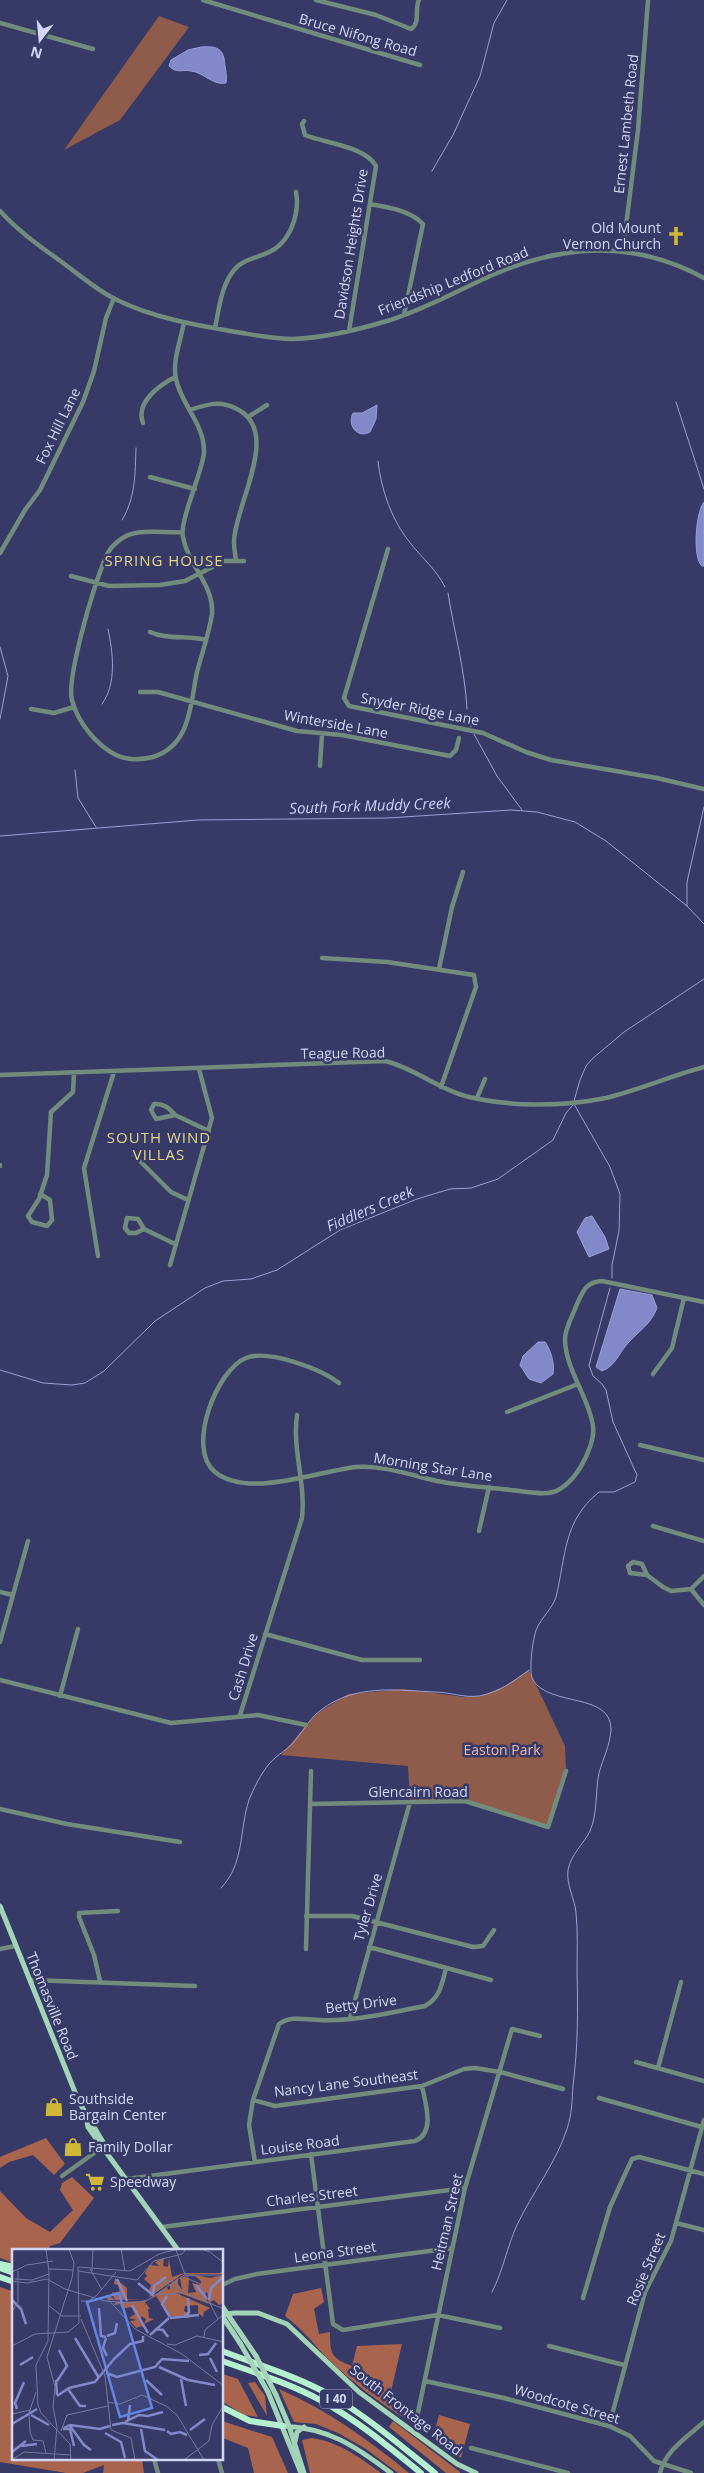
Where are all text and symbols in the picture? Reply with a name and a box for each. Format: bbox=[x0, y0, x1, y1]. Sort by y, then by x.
street label: Bruce Nifong Road bbox=[297, 9, 419, 60]
north arrow bbox=[15, 15, 65, 65]
text: N bbox=[28, 42, 44, 64]
street label: Ernest Lambeth Road bbox=[609, 53, 642, 195]
street label: Davidson Heights Drive bbox=[329, 167, 372, 320]
place label: Old Mount Vernon Church bbox=[563, 218, 661, 253]
church icon: Old Mount Vernon Church bbox=[665, 225, 687, 247]
street label: Friendship Ledford Road bbox=[375, 242, 531, 319]
street label: Fox Hill Lane bbox=[31, 384, 84, 467]
district label: SPRING HOUSE bbox=[104, 550, 224, 570]
street label: Snyder Ridge Lane bbox=[359, 688, 481, 729]
street label: Winterside Lane bbox=[283, 705, 390, 742]
water label: South Fork Muddy Creek bbox=[289, 792, 452, 818]
street label: Teague Road bbox=[301, 1042, 385, 1063]
district label: SOUTH WIND VILLAS bbox=[107, 1127, 211, 1164]
water label: Fiddlers Creek bbox=[323, 1180, 417, 1235]
street label: Morning Star Lane bbox=[372, 1448, 494, 1485]
street label: Cash Drive bbox=[223, 1631, 262, 1703]
park label: Easton Park bbox=[463, 1740, 541, 1759]
street label: Glencairn Road bbox=[368, 1782, 468, 1801]
street label: Tyler Drive bbox=[349, 1871, 386, 1943]
street label: Thomasville Road bbox=[22, 1949, 83, 2063]
street label: Betty Drive bbox=[324, 1990, 398, 2017]
street label: Nancy Lane Southeast bbox=[273, 2064, 419, 2101]
place label: Southside Bargain Center bbox=[69, 2089, 167, 2124]
shop icon: Southside Bargain Center bbox=[43, 2096, 65, 2118]
street label: Louise Road bbox=[259, 2130, 341, 2159]
shop icon: Family Dollar bbox=[62, 2136, 84, 2158]
place label: Family Dollar bbox=[88, 2137, 173, 2156]
supermarket icon: Speedway bbox=[84, 2171, 106, 2193]
place label: Speedway bbox=[110, 2172, 177, 2191]
street label: Heitman Street bbox=[426, 2172, 467, 2272]
street label: Charles Street bbox=[265, 2180, 359, 2211]
street label: Rosie Street bbox=[622, 2229, 669, 2308]
street label: Leona Street bbox=[293, 2236, 377, 2267]
inset map bbox=[12, 2249, 224, 2460]
street label: South Frontage Road bbox=[346, 2360, 466, 2459]
street label: Woodcote Street bbox=[512, 2379, 622, 2428]
road number: I 40 bbox=[320, 2390, 352, 2408]

